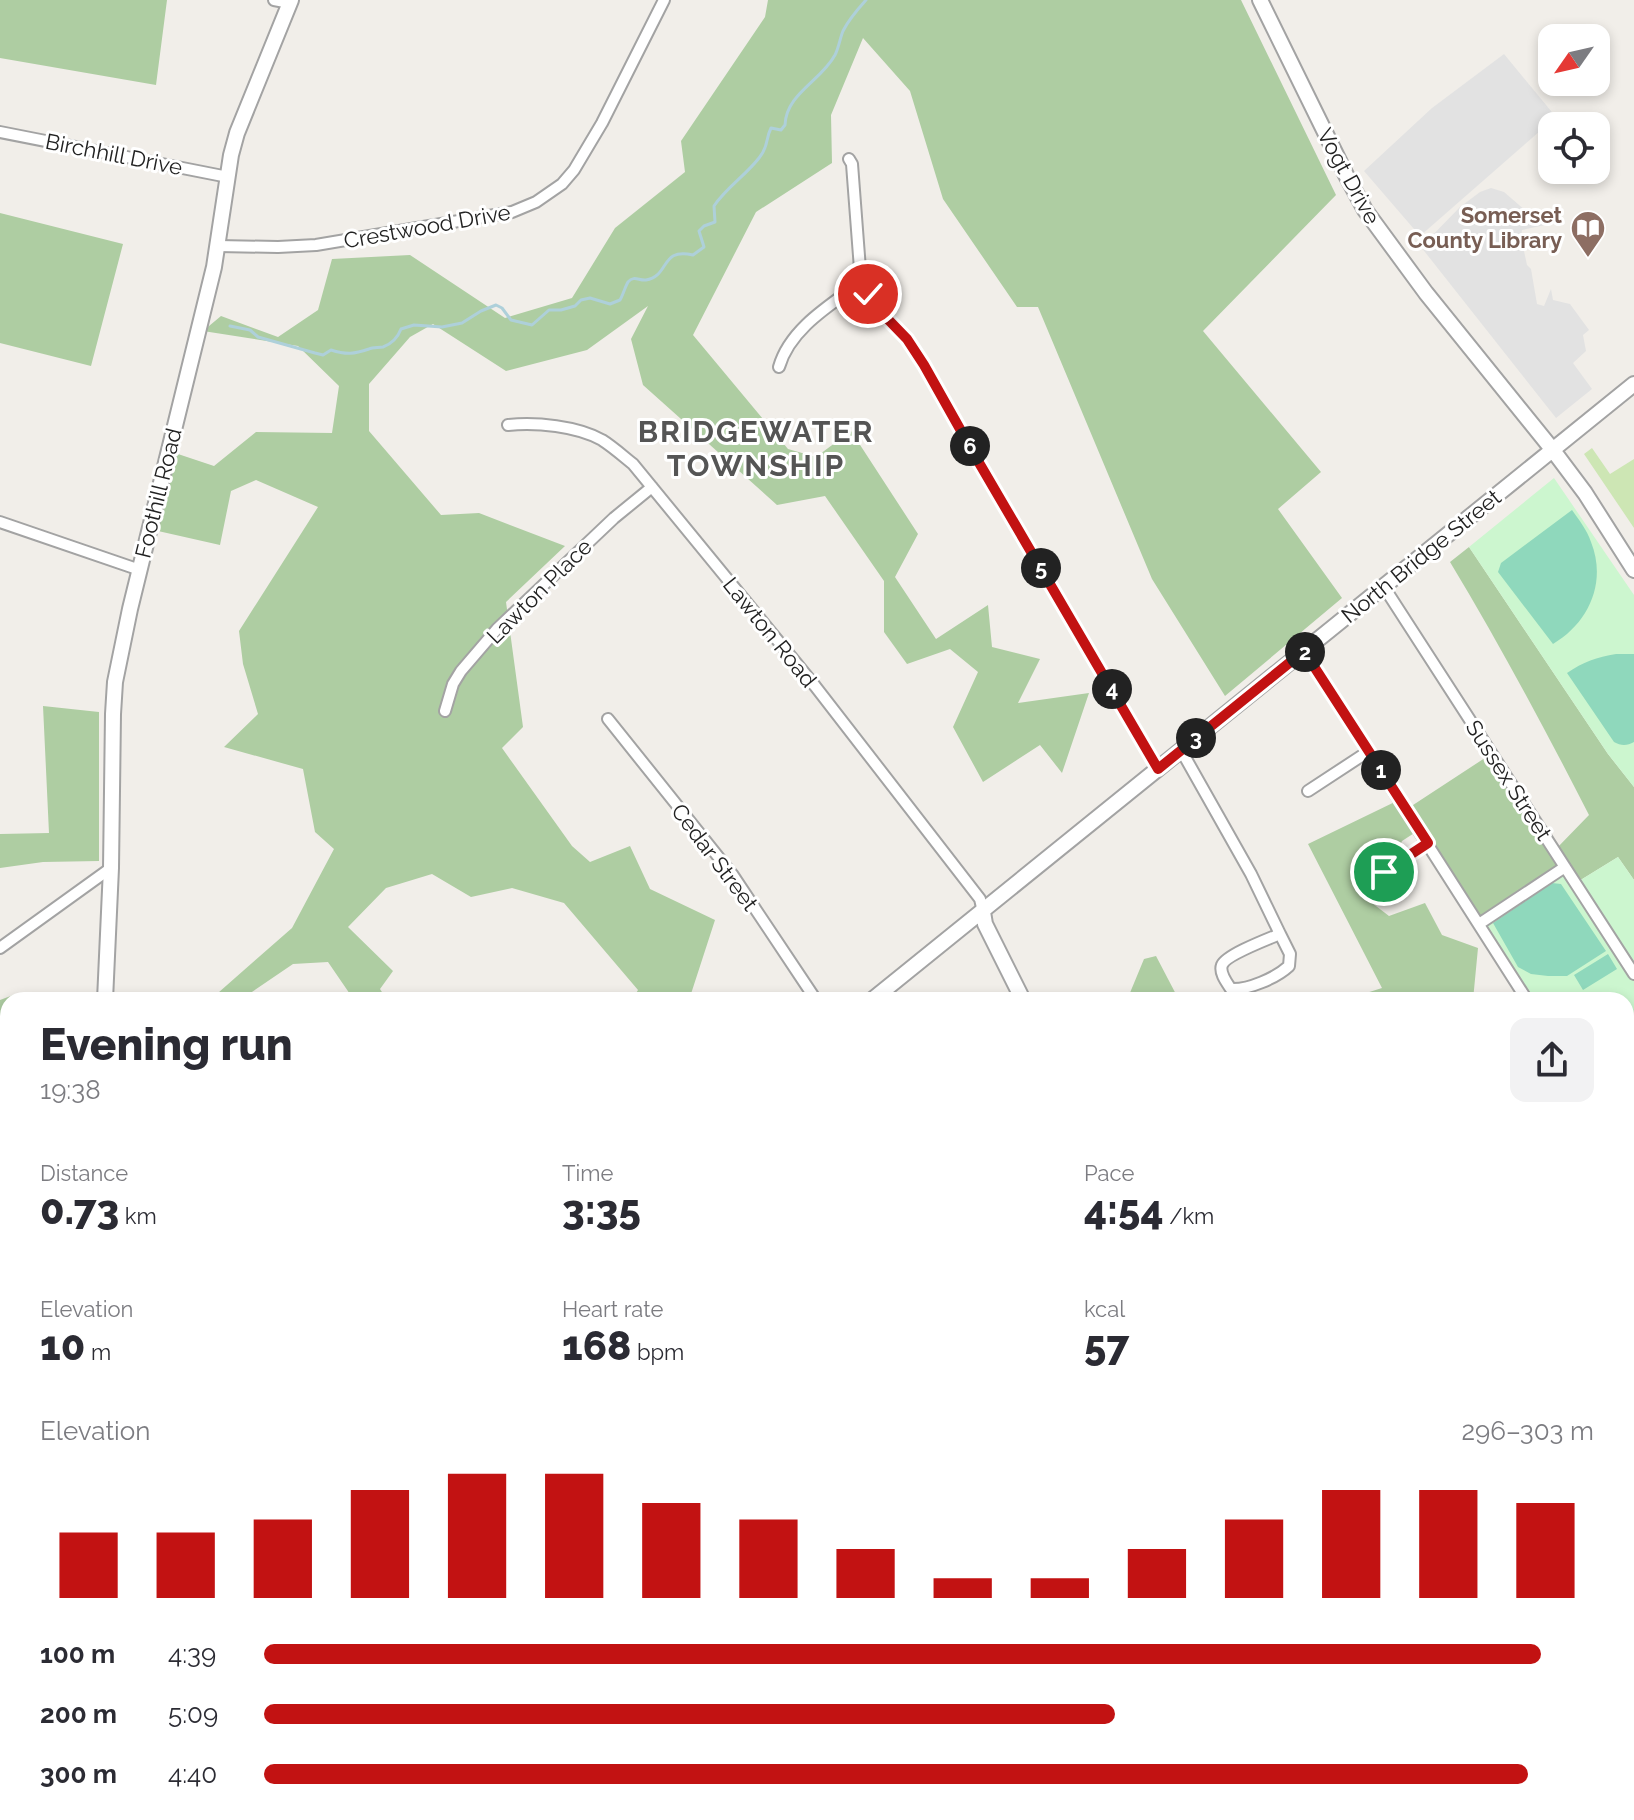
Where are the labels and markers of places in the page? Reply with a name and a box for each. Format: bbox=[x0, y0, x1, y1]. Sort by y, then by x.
place label: Somerset County Library bbox=[1407, 202, 1563, 253]
library icon: Somerset County Library bbox=[1569, 209, 1607, 259]
pin bbox=[834, 260, 902, 328]
pin: 6 bbox=[950, 426, 990, 466]
pin: 5 bbox=[1021, 548, 1061, 588]
pin: 2 bbox=[1285, 632, 1325, 672]
pin: 4 bbox=[1092, 669, 1132, 709]
pin: 3 bbox=[1176, 718, 1216, 758]
pin: 1 bbox=[1361, 750, 1401, 790]
pin bbox=[1350, 838, 1418, 906]

